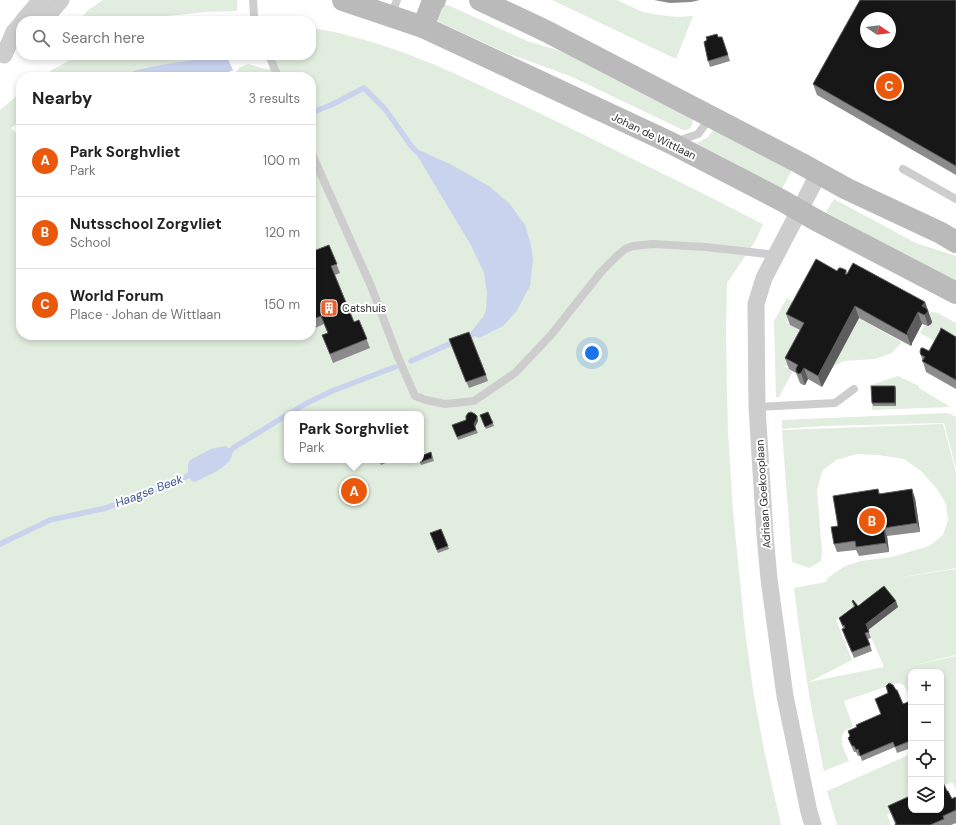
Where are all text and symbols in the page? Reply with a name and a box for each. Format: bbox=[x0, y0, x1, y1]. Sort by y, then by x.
north arrow bbox=[860, 12, 896, 48]
search box bbox=[16, 16, 316, 60]
icon: search bbox=[30, 27, 52, 49]
text: Search here bbox=[62, 28, 145, 48]
pin: C bbox=[876, 71, 902, 101]
text: Nearby bbox=[32, 87, 92, 109]
text: 3 results bbox=[248, 90, 300, 107]
street label: Johan de Wittlaan bbox=[609, 109, 699, 163]
text: Park Sorghvliet bbox=[70, 142, 180, 162]
text: A bbox=[40, 152, 50, 169]
text: 100 m bbox=[263, 152, 300, 169]
text: Park bbox=[70, 162, 96, 179]
text: Nutsschool Zorgvliet bbox=[70, 214, 222, 234]
text: B bbox=[41, 224, 49, 241]
text: 120 m bbox=[265, 224, 300, 241]
text: School bbox=[70, 234, 111, 251]
text: World Forum bbox=[70, 286, 164, 306]
text: C bbox=[40, 296, 50, 313]
text: 150 m bbox=[264, 296, 300, 313]
building icon: Catshuis bbox=[319, 298, 339, 318]
place label: Catshuis bbox=[342, 301, 386, 315]
text: Place · Johan de Wittlaan bbox=[70, 306, 221, 323]
your location bbox=[582, 343, 602, 363]
popup bbox=[284, 411, 424, 463]
text: Park Sorghvliet bbox=[299, 419, 409, 439]
text: Park bbox=[299, 439, 325, 456]
street label: Adriaan Goekooplaan bbox=[752, 439, 774, 549]
water label: Haagse Beek bbox=[113, 470, 186, 511]
pin: A bbox=[341, 476, 367, 506]
pin: B bbox=[859, 506, 885, 536]
map controls bbox=[908, 669, 944, 813]
button: + bbox=[908, 669, 944, 705]
button: − bbox=[908, 705, 944, 741]
button: locate bbox=[908, 741, 944, 777]
button: layers bbox=[908, 777, 944, 813]

